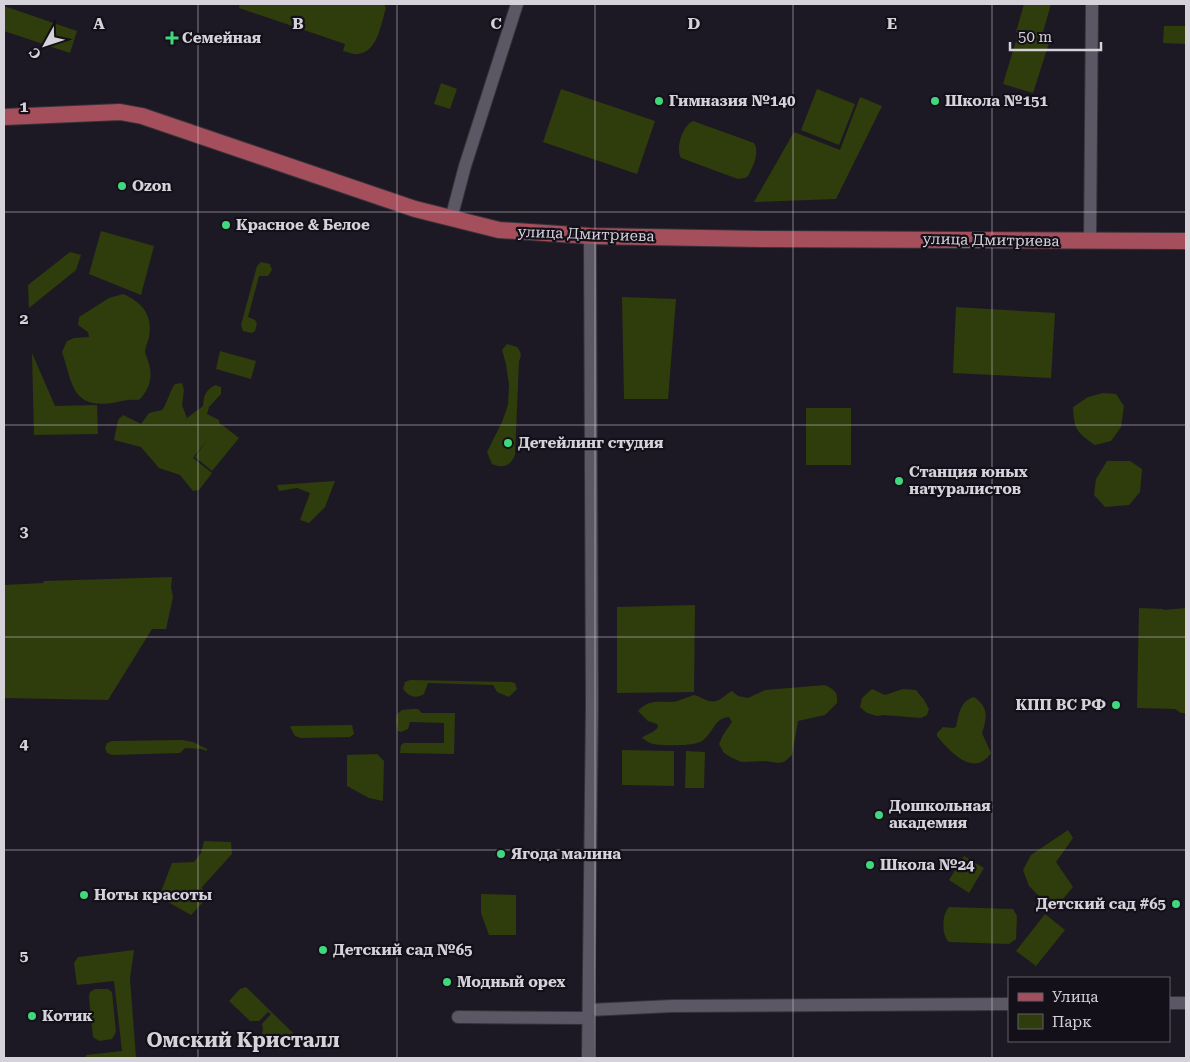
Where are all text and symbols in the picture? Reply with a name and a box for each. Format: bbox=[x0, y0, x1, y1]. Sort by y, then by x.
text: A bbox=[93, 14, 105, 33]
text: B bbox=[292, 14, 304, 33]
text: C bbox=[490, 14, 502, 33]
text: D bbox=[688, 14, 701, 33]
text: E bbox=[887, 14, 897, 33]
north arrow bbox=[20, 20, 70, 70]
scale bar bbox=[1010, 20, 1101, 52]
text: 50 m bbox=[1018, 28, 1053, 46]
place label: Семейная bbox=[182, 29, 262, 47]
marker: Семейная bbox=[166, 32, 178, 44]
text: С bbox=[26, 44, 44, 62]
place label: Гимназия №140 bbox=[669, 92, 796, 110]
place label: Школа №151 bbox=[945, 92, 1048, 110]
marker: Гимназия №140 bbox=[653, 95, 665, 107]
marker: Школа №151 bbox=[929, 95, 941, 107]
text: 1 bbox=[20, 97, 29, 116]
place label: Ozon bbox=[132, 177, 172, 195]
marker: Ozon bbox=[116, 180, 128, 192]
place label: Красное & Белое bbox=[236, 216, 370, 234]
marker: Красное & Белое bbox=[220, 219, 232, 231]
street label: улица Дмитриева bbox=[517, 223, 655, 245]
street label: улица Дмитриева bbox=[922, 230, 1060, 250]
text: 2 bbox=[20, 309, 29, 328]
place label: Детейлинг студия bbox=[518, 434, 664, 452]
marker: Детейлинг студия bbox=[502, 437, 514, 449]
place label: Станция юных натуралистов bbox=[909, 463, 1028, 498]
marker: Станция юных натуралистов bbox=[893, 475, 905, 487]
text: 3 bbox=[20, 522, 29, 541]
place label: КПП ВС РФ bbox=[1015, 696, 1106, 714]
marker: КПП ВС РФ bbox=[1110, 699, 1122, 711]
text: 4 bbox=[20, 734, 29, 753]
place label: Дошкольная академия bbox=[889, 797, 991, 832]
marker: Дошкольная академия bbox=[873, 809, 885, 821]
place label: Ягода малина bbox=[511, 845, 621, 863]
marker: Ягода малина bbox=[495, 848, 507, 860]
place label: Школа №24 bbox=[880, 856, 975, 874]
marker: Школа №24 bbox=[864, 859, 876, 871]
place label: Ноты красоты bbox=[94, 886, 212, 904]
marker: Ноты красоты bbox=[78, 889, 90, 901]
place label: Детский сад #65 bbox=[1036, 895, 1166, 913]
marker: Детский сад #65 bbox=[1170, 898, 1182, 910]
place label: Детский сад №65 bbox=[333, 941, 472, 959]
marker: Детский сад №65 bbox=[317, 944, 329, 956]
text: 5 bbox=[20, 946, 29, 965]
place label: Модный орех bbox=[457, 973, 565, 991]
marker: Модный орех bbox=[441, 976, 453, 988]
legend bbox=[1008, 977, 1170, 1042]
text: Улица bbox=[1052, 988, 1098, 1006]
place label: Котик bbox=[42, 1007, 93, 1025]
marker: Котик bbox=[26, 1010, 38, 1022]
text: Парк bbox=[1052, 1013, 1092, 1031]
district label: Омский Кристалл bbox=[146, 1028, 340, 1052]

